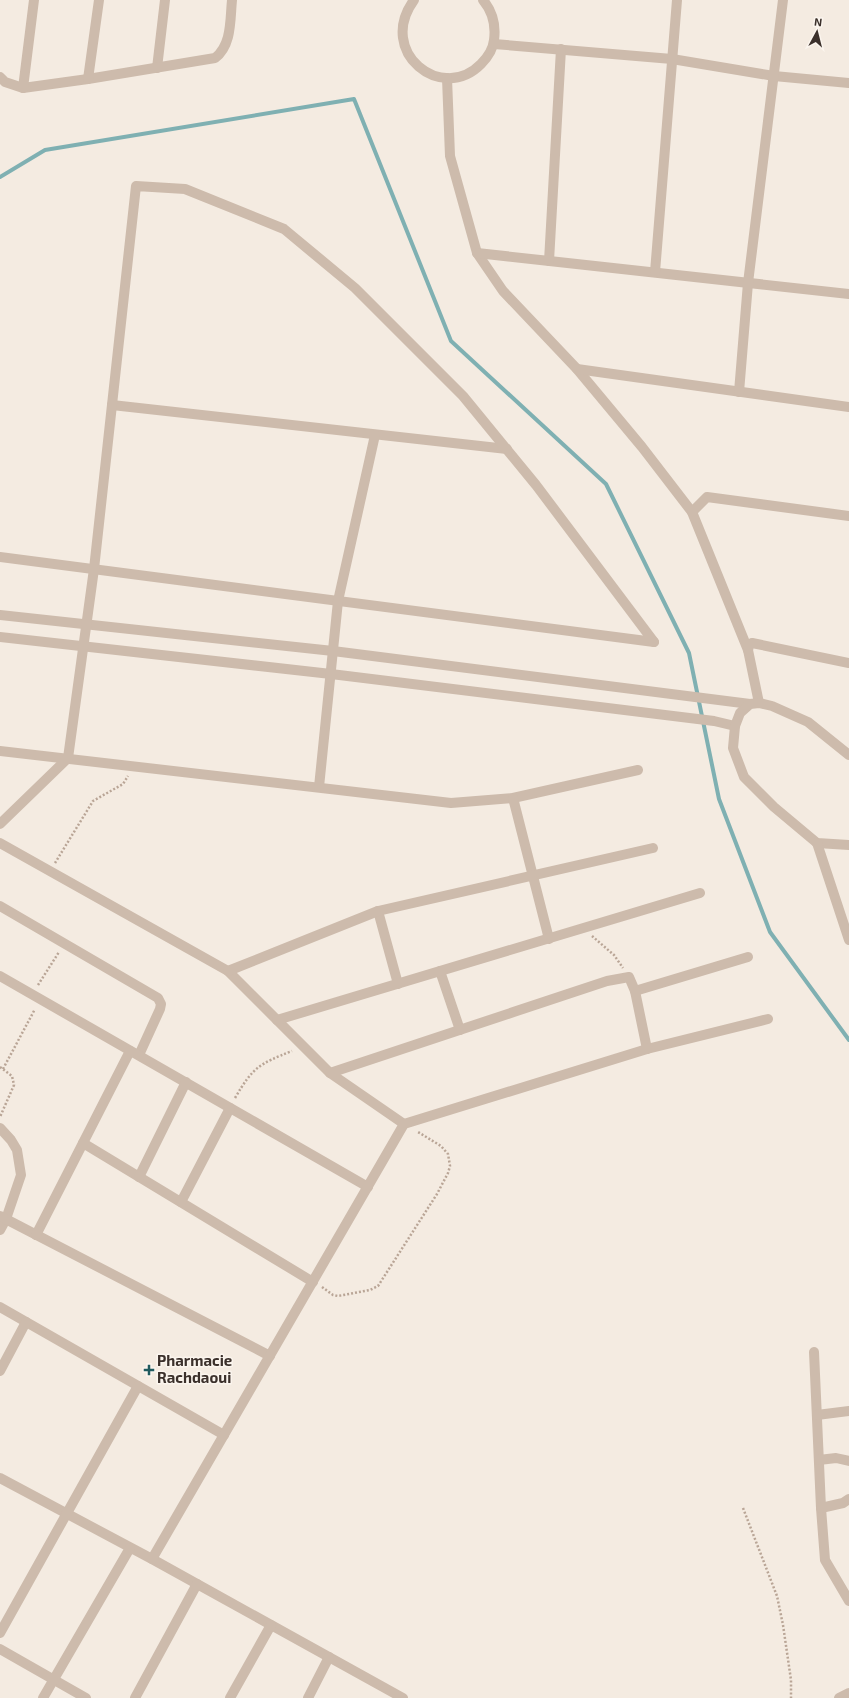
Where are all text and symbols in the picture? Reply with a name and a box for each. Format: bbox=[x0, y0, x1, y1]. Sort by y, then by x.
north arrow bbox=[797, 12, 837, 52]
text: N bbox=[814, 15, 823, 29]
place label: Pharmacie Rachdaoui bbox=[157, 1351, 232, 1386]
marker: Pharmacie Rachdaoui bbox=[144, 1365, 154, 1375]

